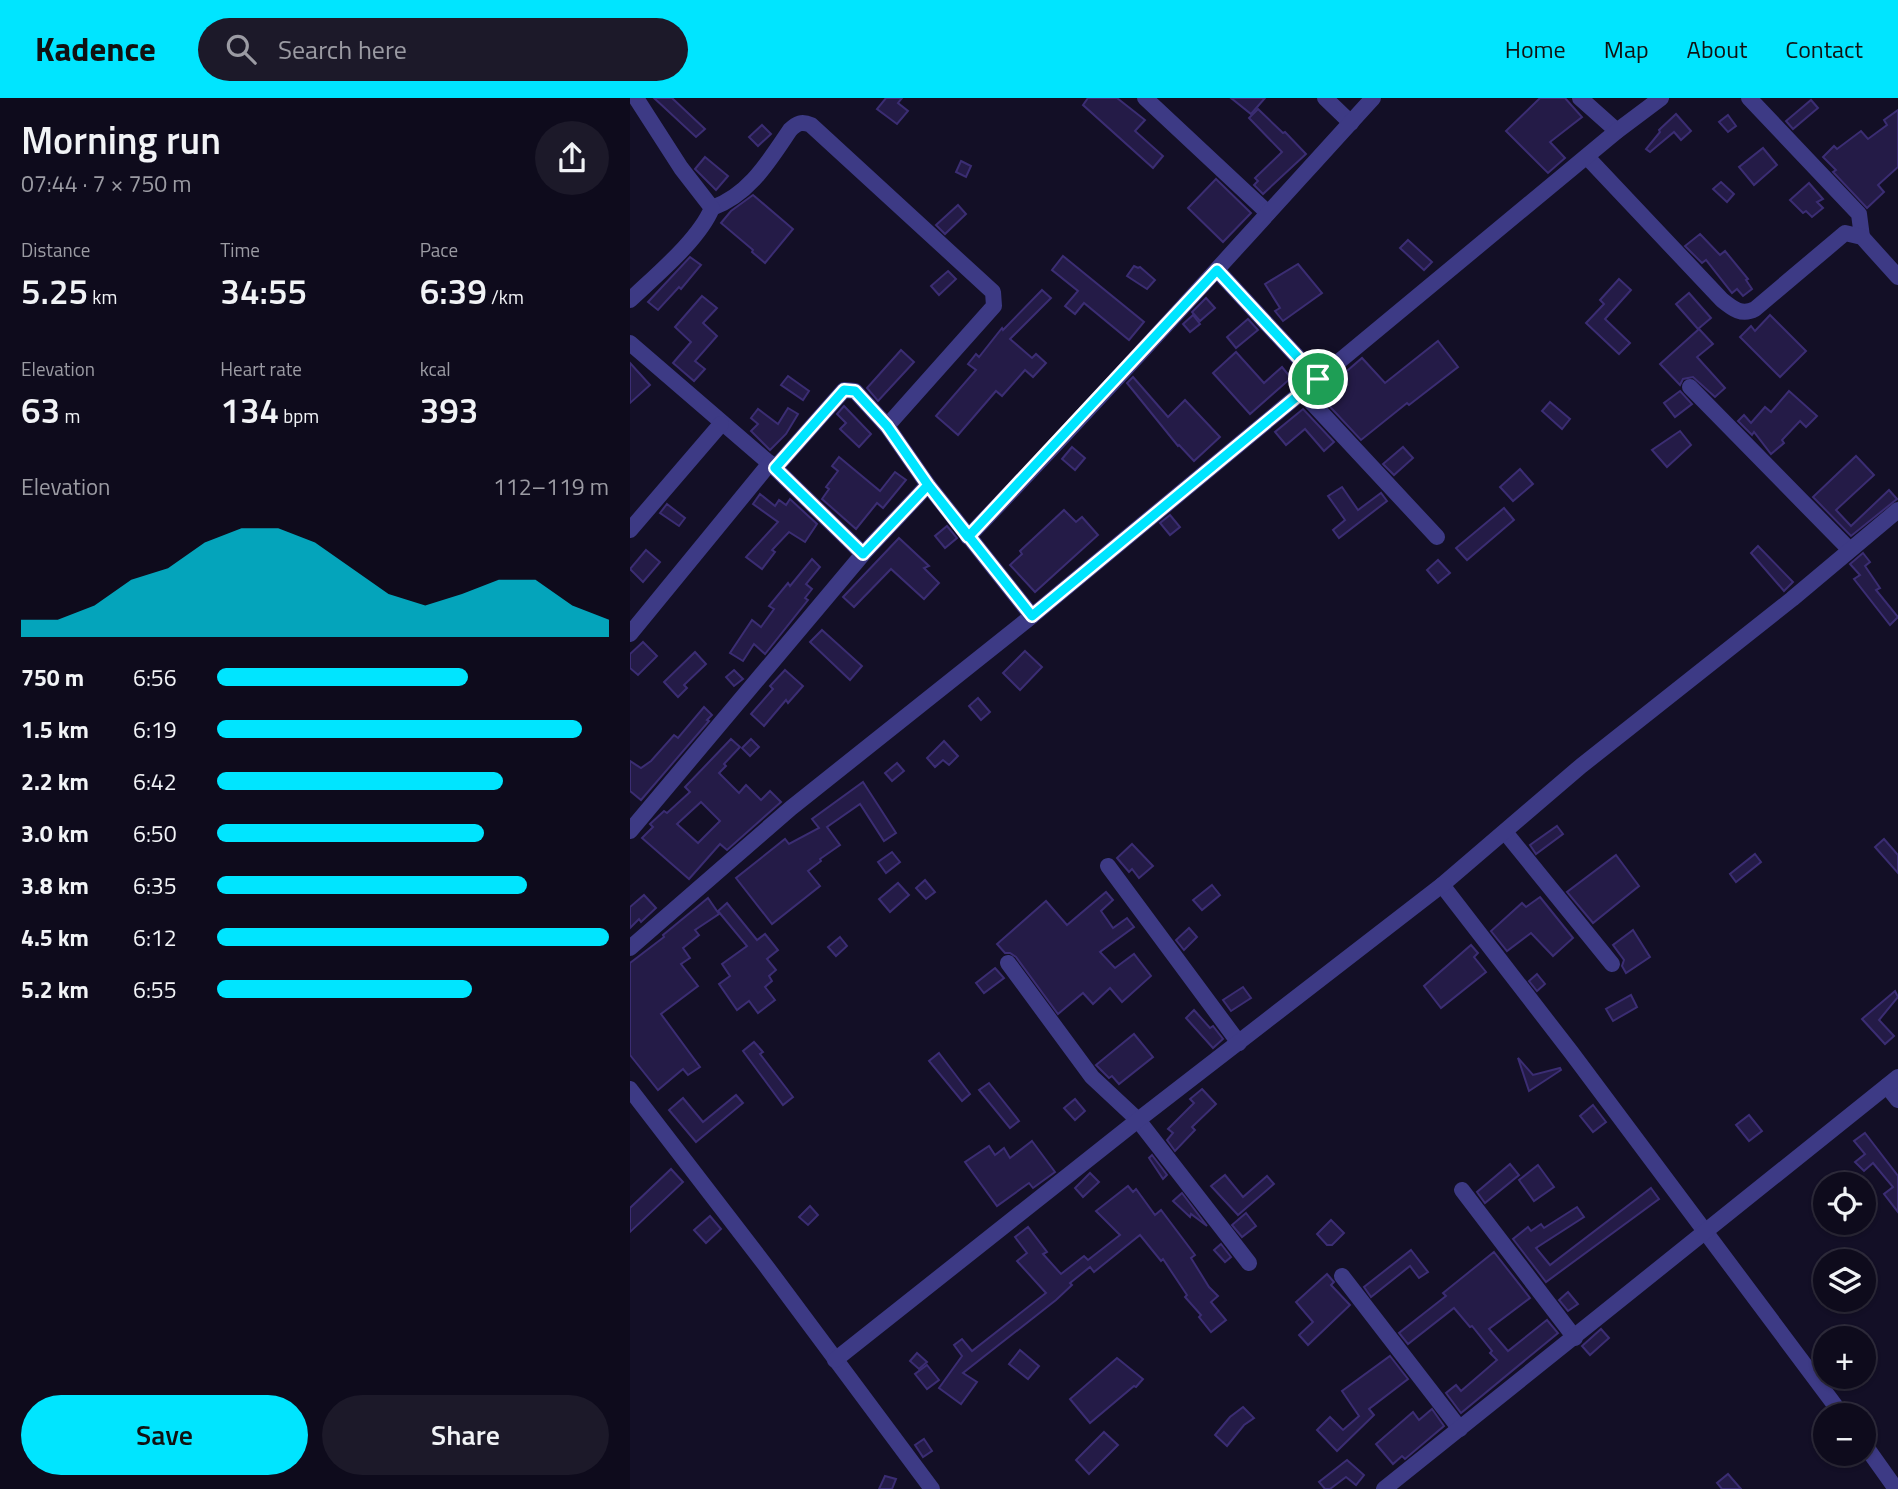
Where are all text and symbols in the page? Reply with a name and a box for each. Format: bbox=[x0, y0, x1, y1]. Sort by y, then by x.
search box bbox=[198, 18, 688, 81]
text: Kadence bbox=[35, 24, 156, 74]
icon: search bbox=[222, 30, 260, 68]
text: Search here bbox=[278, 30, 407, 69]
text: Home bbox=[1505, 31, 1566, 67]
text: Map bbox=[1604, 31, 1649, 67]
text: About bbox=[1687, 31, 1747, 67]
text: Contact bbox=[1785, 31, 1863, 67]
text: Morning run bbox=[21, 111, 221, 169]
button: share bbox=[535, 121, 609, 195]
text: 07:44 · 7 × 750 m bbox=[21, 166, 191, 201]
text: Distance bbox=[21, 235, 90, 264]
text: Time bbox=[220, 235, 260, 264]
text: Pace bbox=[420, 235, 458, 264]
text: 5.25 bbox=[21, 264, 88, 318]
text: 34:55 bbox=[220, 264, 307, 318]
text: 6:39 bbox=[420, 264, 487, 318]
text: km bbox=[88, 282, 117, 311]
text: /km bbox=[487, 282, 524, 311]
pin bbox=[1288, 349, 1348, 409]
text: Elevation bbox=[21, 354, 95, 383]
text: Heart rate bbox=[220, 354, 302, 383]
text: kcal bbox=[420, 354, 451, 383]
icon: arrive bbox=[1299, 360, 1337, 398]
text: 63 bbox=[21, 383, 60, 437]
text: 134 bbox=[220, 383, 279, 437]
text: 393 bbox=[420, 383, 478, 437]
text: m bbox=[60, 401, 80, 430]
text: bpm bbox=[279, 401, 319, 430]
text: Elevation bbox=[21, 469, 110, 504]
text: 112–119 m bbox=[493, 469, 609, 504]
text: 750 m bbox=[21, 660, 84, 695]
text: 6:56 bbox=[133, 660, 177, 695]
text: 1.5 km bbox=[21, 712, 89, 747]
text: 6:19 bbox=[133, 712, 177, 747]
text: 2.2 km bbox=[21, 764, 89, 799]
text: 6:42 bbox=[133, 764, 177, 799]
text: 3.0 km bbox=[21, 816, 89, 851]
text: 6:50 bbox=[133, 816, 177, 851]
text: 3.8 km bbox=[21, 868, 89, 903]
text: 6:35 bbox=[133, 868, 177, 903]
text: 4.5 km bbox=[21, 920, 89, 955]
text: 6:12 bbox=[133, 920, 177, 955]
text: 5.2 km bbox=[21, 972, 89, 1007]
text: 6:55 bbox=[133, 972, 177, 1007]
map controls bbox=[1813, 1172, 1876, 1466]
button: locate bbox=[1813, 1172, 1876, 1235]
button: layers bbox=[1813, 1249, 1876, 1312]
button: + bbox=[1813, 1326, 1876, 1389]
button: Save bbox=[21, 1395, 308, 1475]
button: Share bbox=[322, 1395, 609, 1475]
button: − bbox=[1813, 1403, 1876, 1466]

